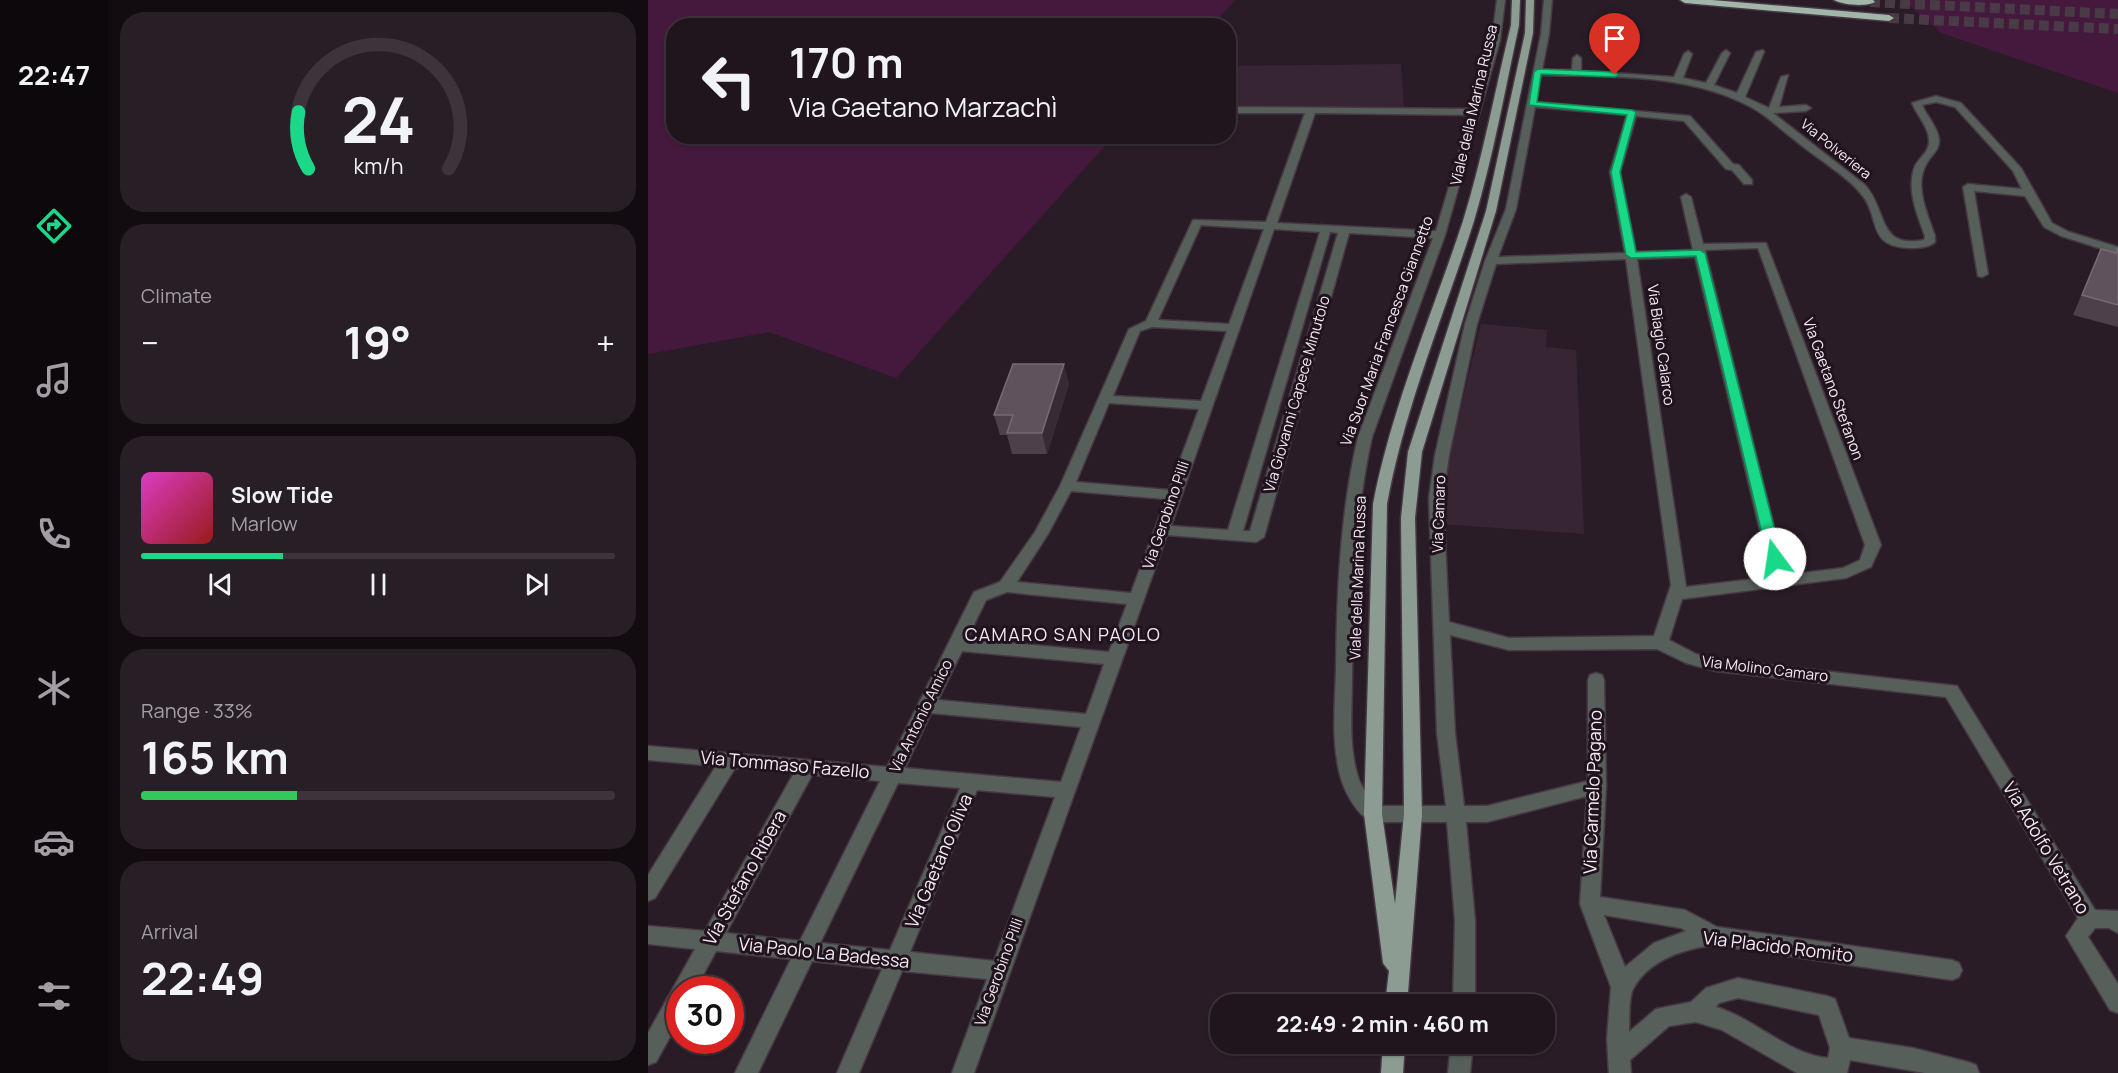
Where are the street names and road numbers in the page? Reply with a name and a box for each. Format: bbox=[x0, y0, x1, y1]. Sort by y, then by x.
street label: Viale della Marina Russa bbox=[1445, 22, 1502, 187]
street label: Via Polveriera bbox=[1797, 114, 1876, 183]
street label: Via Suor Maria Francesca Giannetto bbox=[1335, 213, 1438, 449]
street label: Via Biagio Calarco bbox=[1643, 283, 1680, 407]
street label: Via Giovanni Capece Minutolo bbox=[1258, 293, 1335, 495]
street label: Via Gaetano Stefanon bbox=[1798, 315, 1869, 463]
street label: Via Gerobino Pilli bbox=[1137, 458, 1194, 572]
street label: Via Camaro bbox=[1427, 475, 1450, 553]
street label: Viale della Marina Russa bbox=[1344, 495, 1371, 661]
street label: Via Molino Camaro bbox=[1701, 650, 1830, 687]
street label: Via Antonio Amico bbox=[884, 656, 957, 776]
street label: Via Carmelo Pagano bbox=[1577, 709, 1607, 874]
street label: Via Tommaso Fazello bbox=[700, 745, 871, 783]
street label: Via Adolfo Vetrano bbox=[1998, 777, 2096, 918]
street label: Via Gaetano Oliva bbox=[899, 790, 977, 931]
street label: Via Stefano Ribera bbox=[697, 806, 791, 949]
street label: Via Gerobino Pilli bbox=[969, 915, 1028, 1029]
street label: Via Placido Romito bbox=[1702, 925, 1855, 967]
street label: Via Paolo La Badessa bbox=[737, 931, 911, 973]

